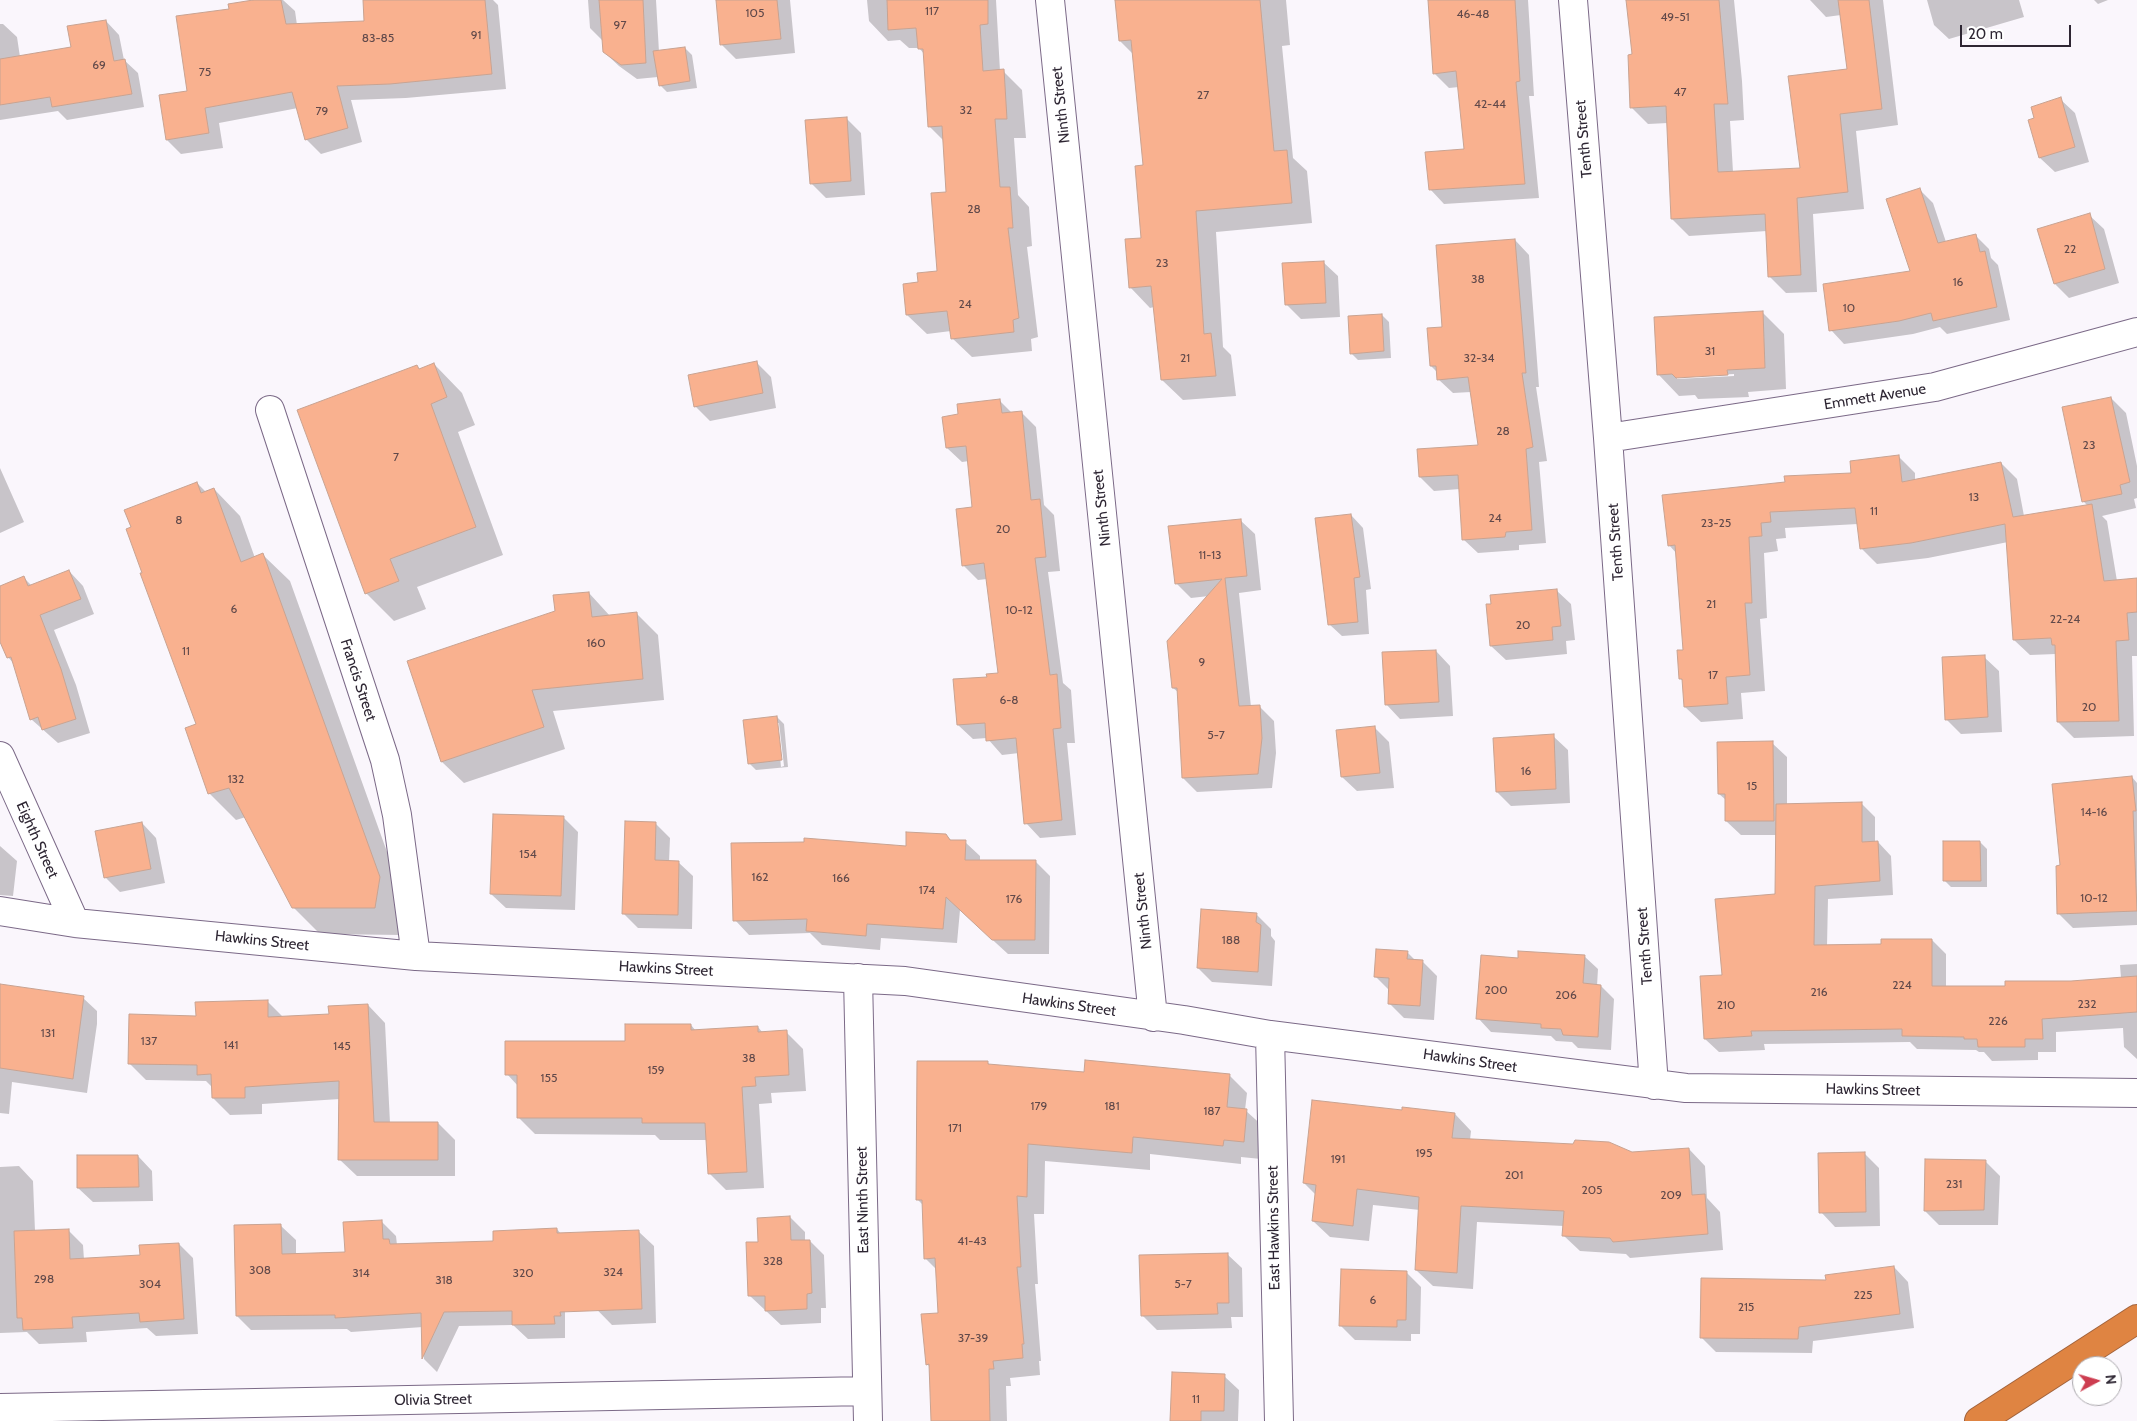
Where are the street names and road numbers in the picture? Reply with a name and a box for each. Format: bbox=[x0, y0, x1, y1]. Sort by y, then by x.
street label: Ninth Street bbox=[1048, 66, 1074, 144]
street label: Tenth Street bbox=[1572, 99, 1596, 179]
street label: Emmett Avenue bbox=[1823, 380, 1927, 414]
street label: Ninth Street bbox=[1089, 469, 1115, 547]
street label: Tenth Street bbox=[1604, 503, 1628, 581]
street label: Francis Street bbox=[336, 637, 380, 723]
street label: Eighth Street bbox=[12, 799, 62, 881]
street label: Ninth Street bbox=[1130, 872, 1156, 950]
street label: Tenth Street bbox=[1633, 907, 1657, 985]
street label: Hawkins Street bbox=[214, 927, 310, 955]
street label: Hawkins Street bbox=[618, 958, 714, 980]
street label: Hawkins Street bbox=[1021, 989, 1117, 1021]
street label: Hawkins Street bbox=[1422, 1045, 1518, 1077]
street label: Hawkins Street bbox=[1825, 1080, 1921, 1100]
street label: East Ninth Street bbox=[853, 1146, 873, 1254]
street label: East Hawkins Street bbox=[1264, 1165, 1284, 1291]
street label: Olivia Street bbox=[394, 1390, 472, 1410]

